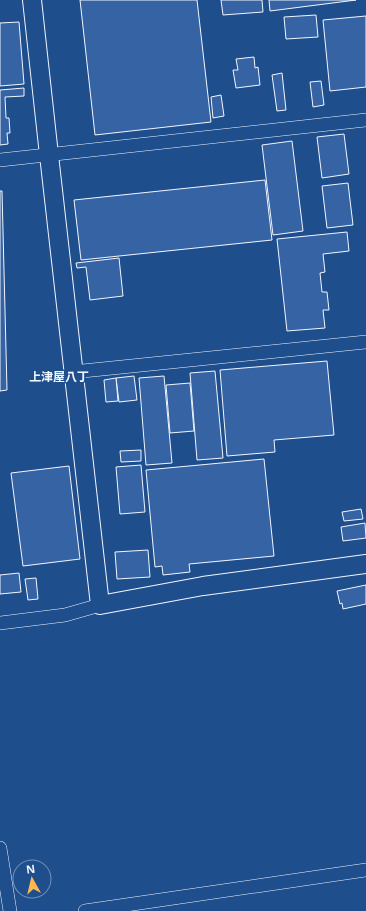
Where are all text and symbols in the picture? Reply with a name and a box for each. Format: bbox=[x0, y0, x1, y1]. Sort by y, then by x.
district label: 上津屋八丁 bbox=[29, 368, 89, 385]
north arrow bbox=[12, 859, 52, 899]
text: N bbox=[25, 861, 36, 877]

